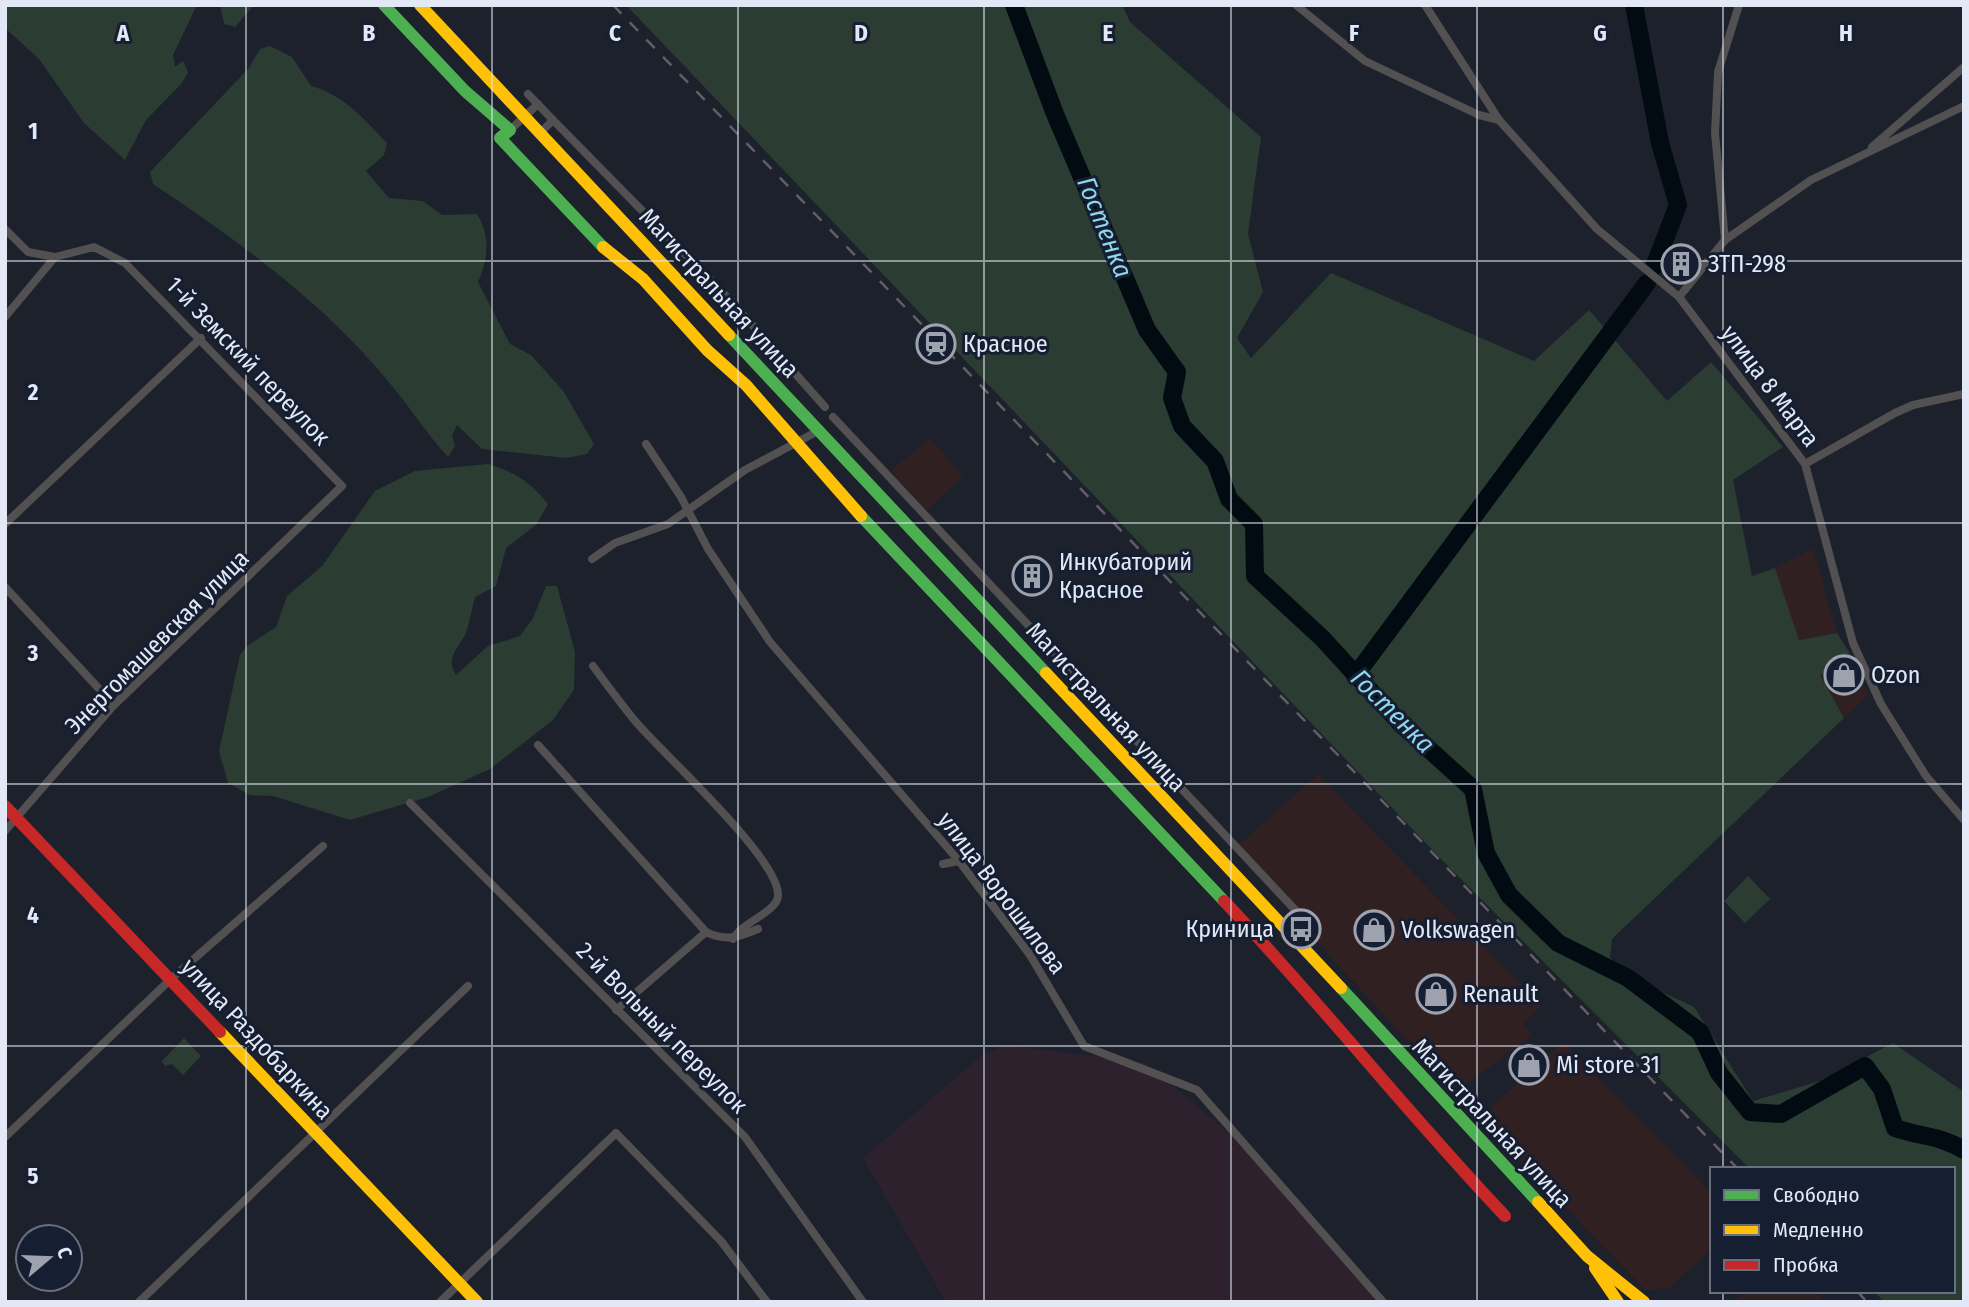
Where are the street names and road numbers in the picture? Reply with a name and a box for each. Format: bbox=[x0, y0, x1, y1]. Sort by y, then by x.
street label: Магистральная улица bbox=[633, 203, 805, 383]
street label: 1-й Земский переулок bbox=[160, 271, 336, 452]
street label: улица 8 Марта bbox=[1715, 320, 1825, 452]
street label: Энергомашевская улица bbox=[59, 544, 255, 740]
street label: Магистральная улица bbox=[1020, 617, 1192, 797]
street label: улица Ворошилова bbox=[932, 807, 1072, 979]
street label: 2-й Вольный переулок bbox=[571, 937, 754, 1120]
street label: улица Раздобаркина bbox=[175, 953, 339, 1125]
street label: Магистральная улица bbox=[1406, 1033, 1578, 1213]

